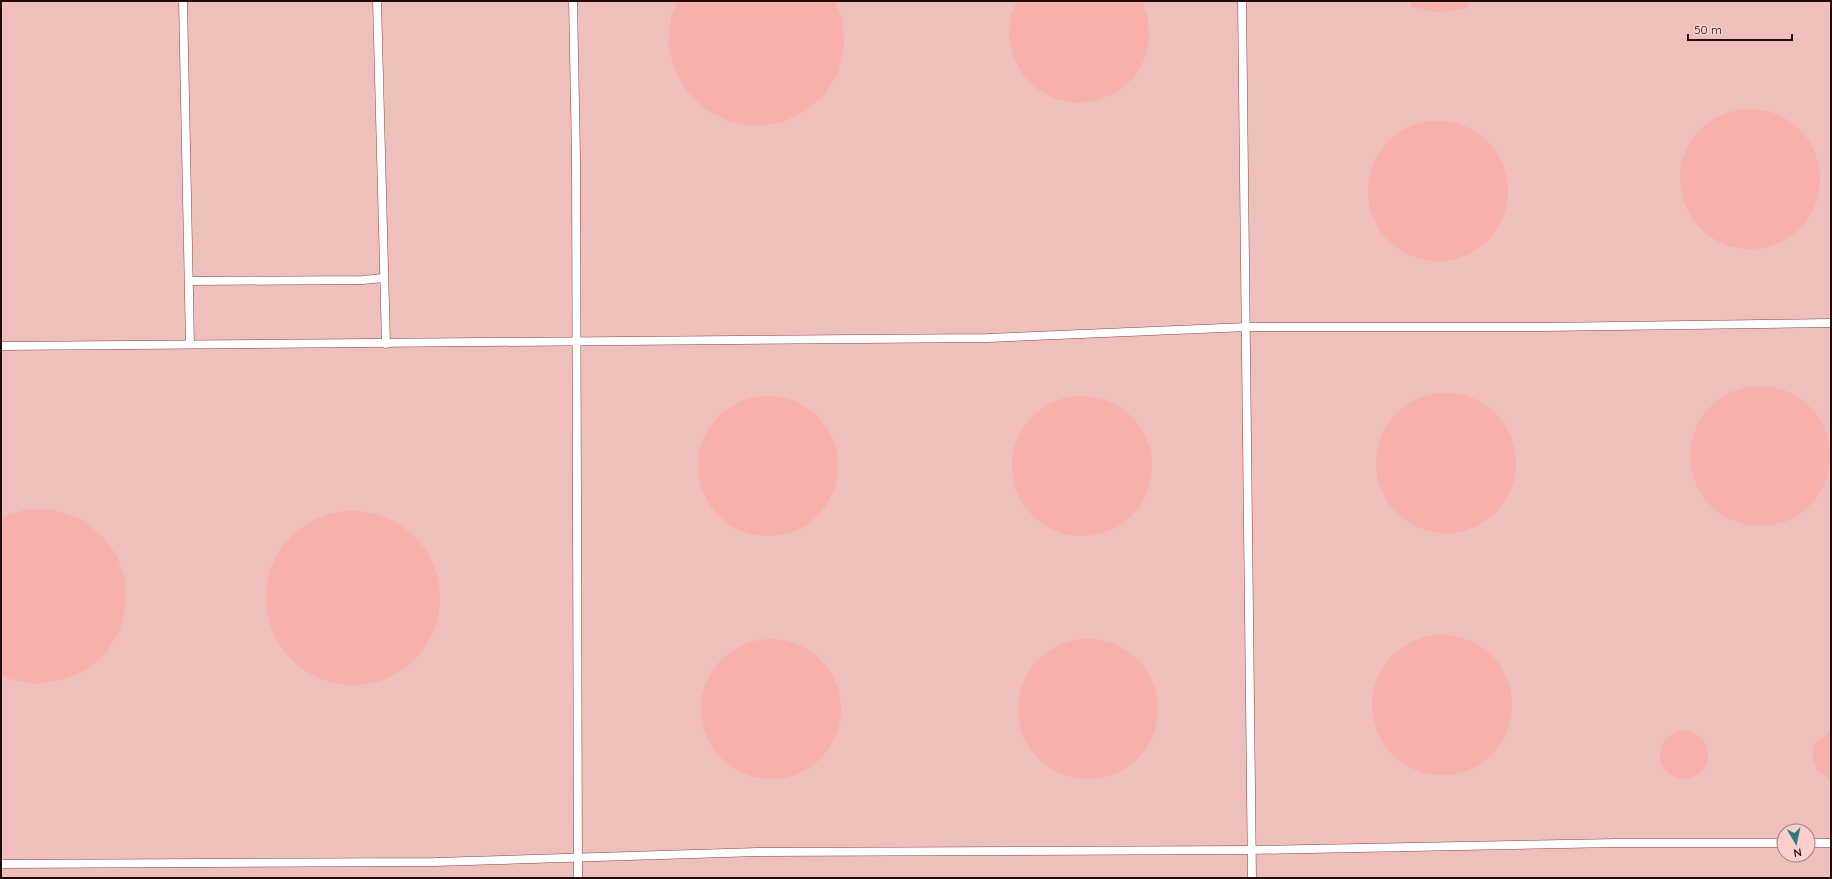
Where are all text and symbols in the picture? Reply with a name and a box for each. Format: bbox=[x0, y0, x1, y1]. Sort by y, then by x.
scale bar bbox=[1688, 16, 1792, 42]
text: 50 m bbox=[1694, 22, 1722, 37]
north arrow bbox=[1776, 823, 1816, 863]
text: N bbox=[1792, 845, 1803, 860]

